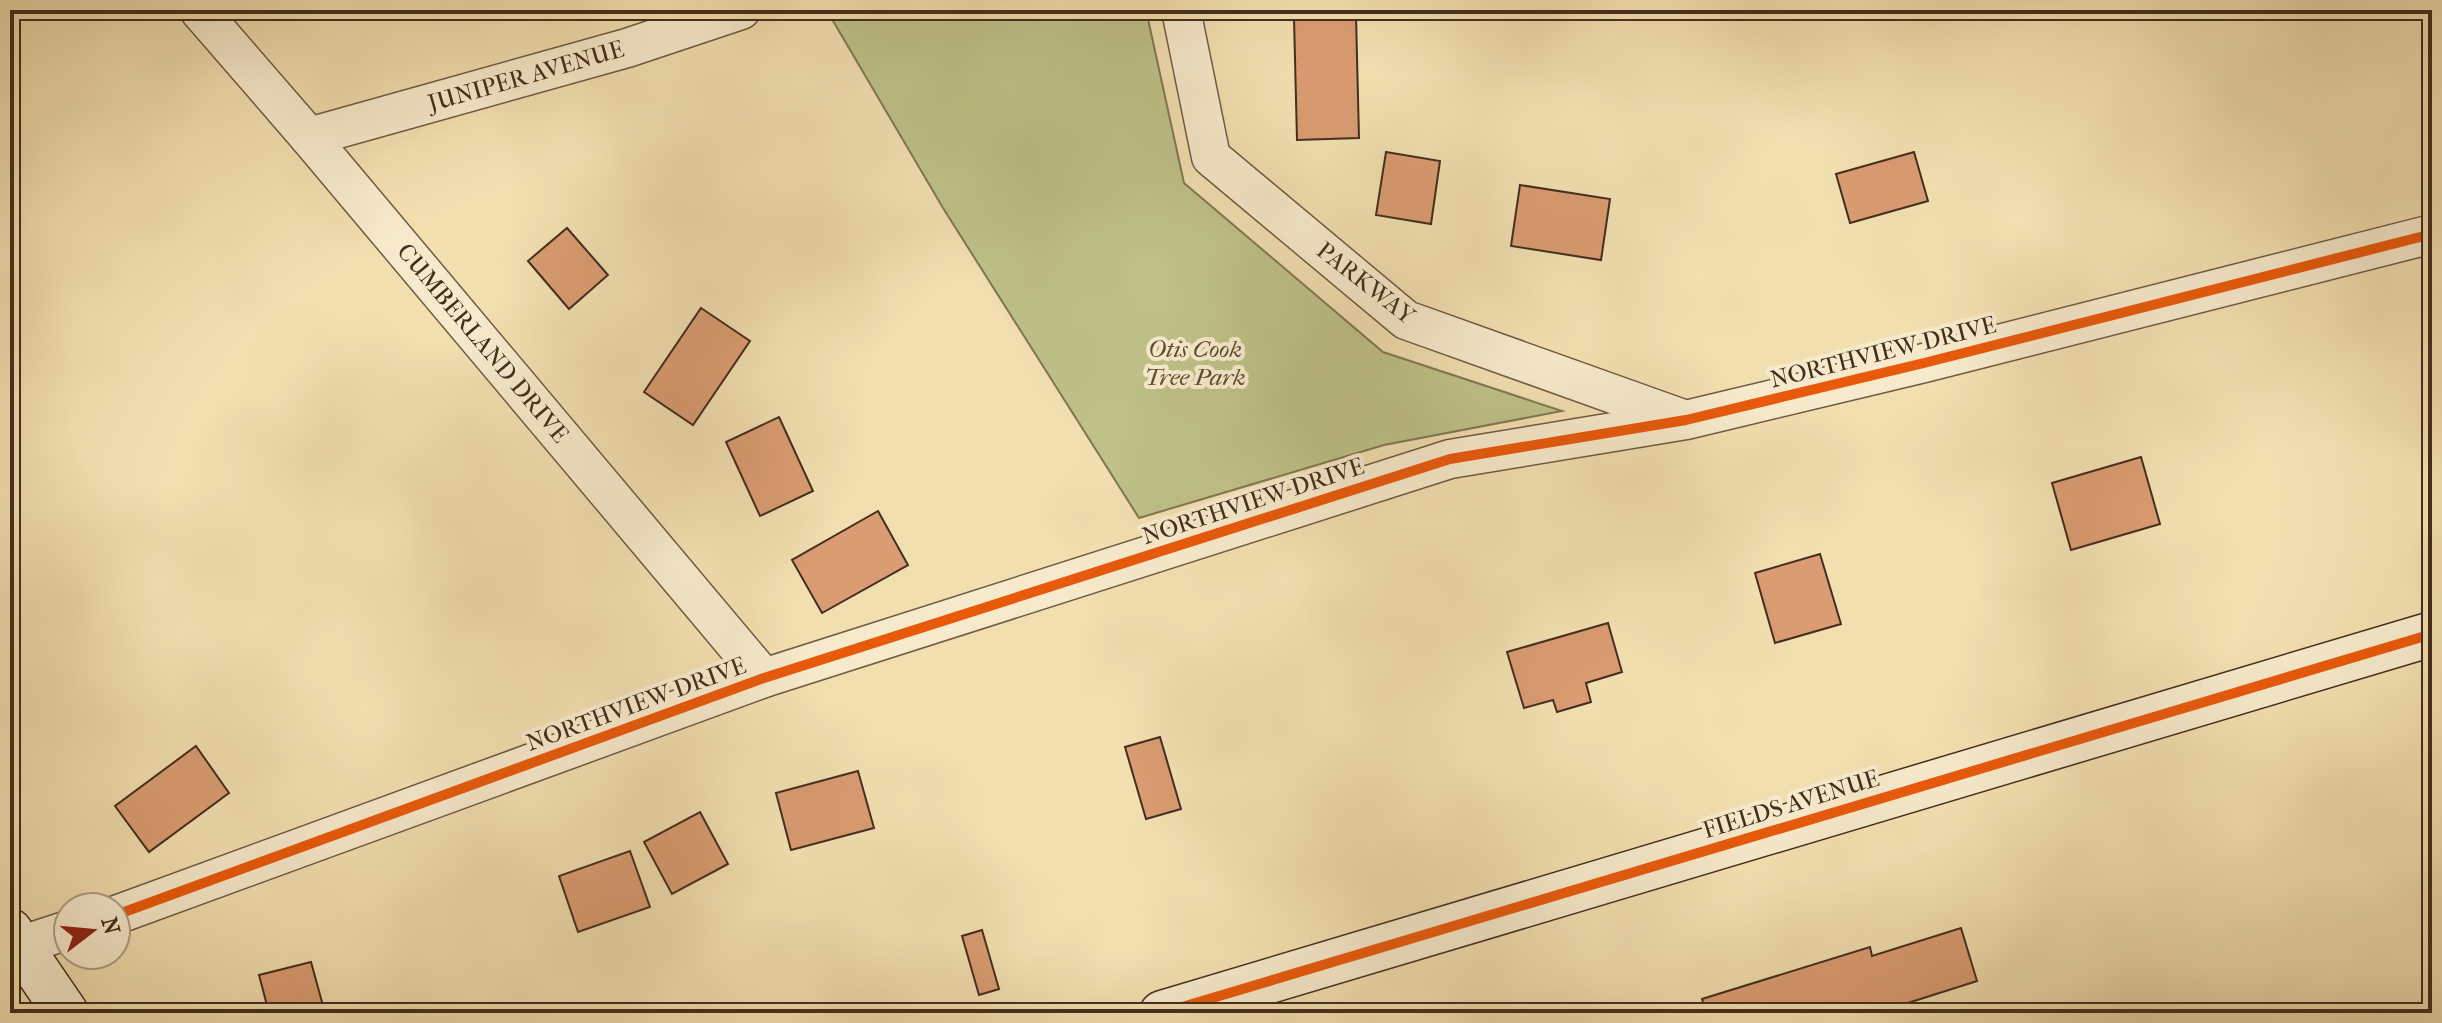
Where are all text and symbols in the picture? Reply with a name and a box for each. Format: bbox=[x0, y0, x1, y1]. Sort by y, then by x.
street label: JUNIPER AVENUE bbox=[423, 35, 627, 118]
street label: PARKWAY bbox=[1311, 236, 1421, 330]
street label: CUMBERLAND DRIVE bbox=[391, 238, 575, 448]
street label: NORTHVIEW DRIVE bbox=[1767, 310, 1999, 394]
park label: Otis Cook Tree Park bbox=[1144, 335, 1246, 391]
street label: NORTHVIEW DRIVE bbox=[1138, 452, 1368, 550]
street label: NORTHVIEW DRIVE bbox=[522, 651, 750, 757]
street label: FIELDS AVENUE bbox=[1699, 764, 1883, 844]
north arrow bbox=[52, 891, 132, 971]
text: N bbox=[95, 914, 125, 938]

